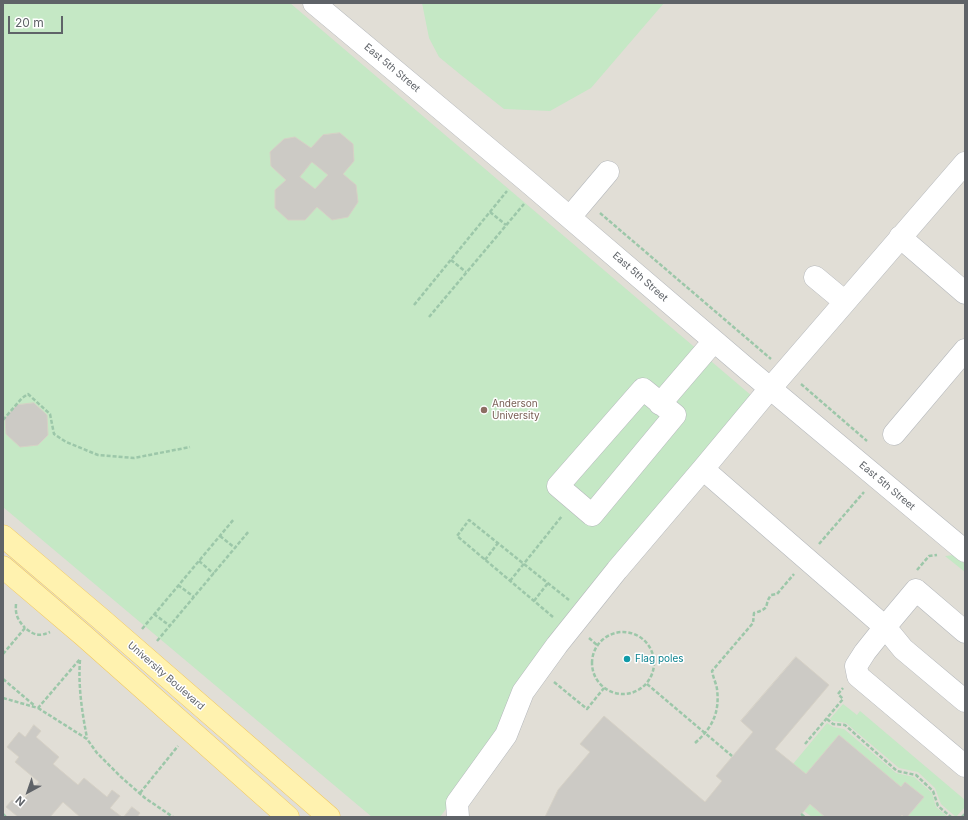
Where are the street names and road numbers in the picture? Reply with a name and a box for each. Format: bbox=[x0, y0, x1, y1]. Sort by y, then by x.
street label: East 5th Street bbox=[362, 41, 422, 95]
street label: East 5th Street bbox=[610, 250, 670, 304]
street label: East 5th Street bbox=[857, 459, 917, 513]
street label: University Boulevard bbox=[125, 639, 207, 713]

